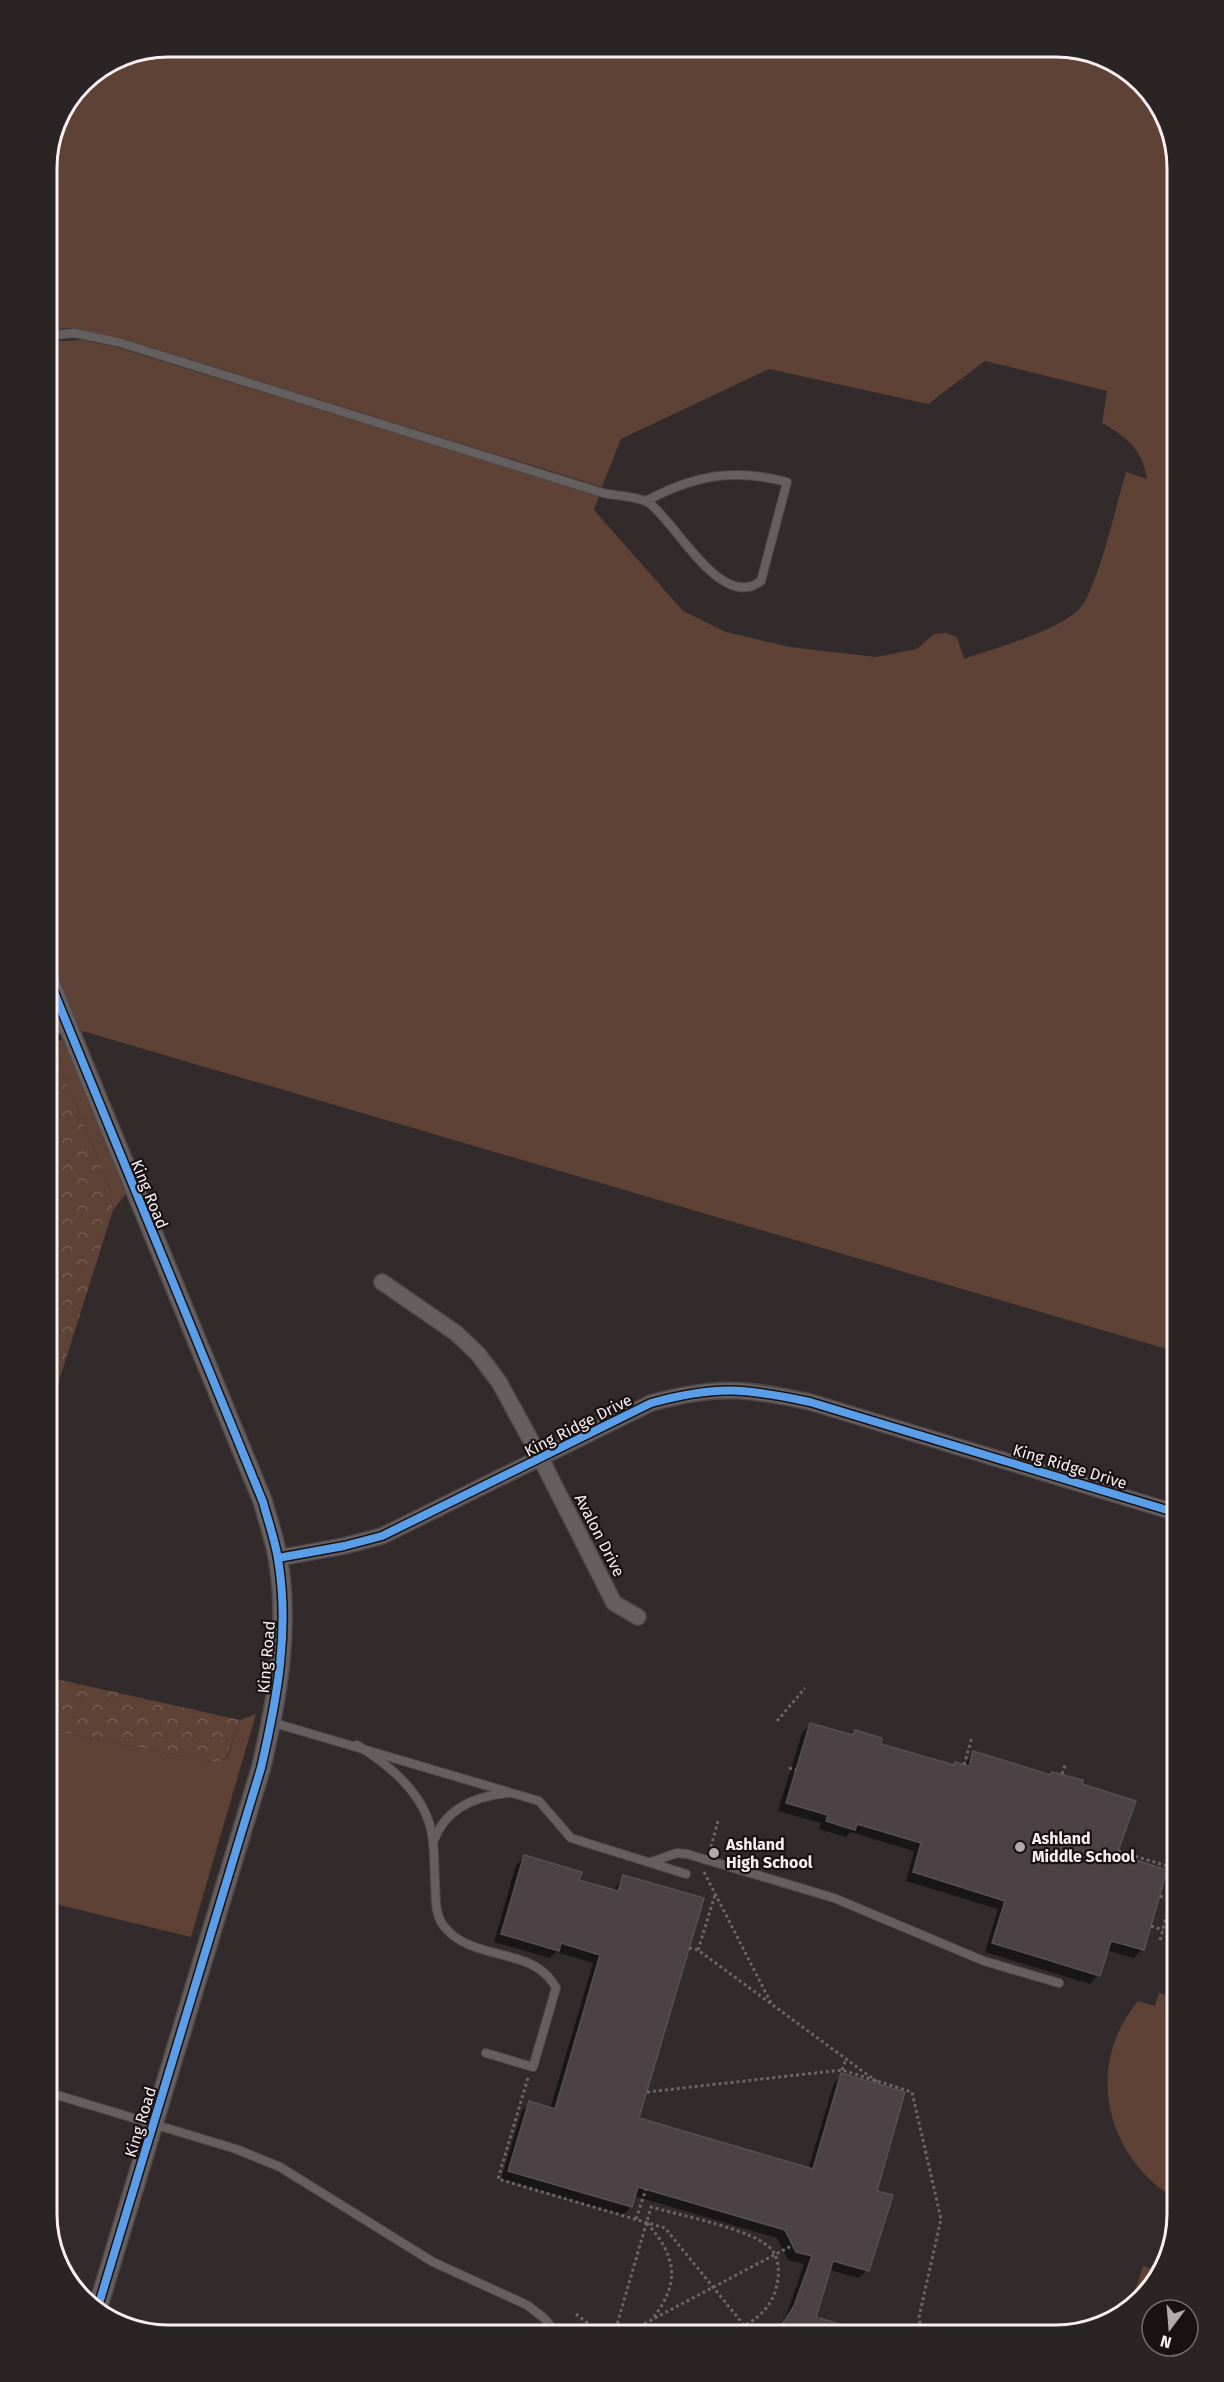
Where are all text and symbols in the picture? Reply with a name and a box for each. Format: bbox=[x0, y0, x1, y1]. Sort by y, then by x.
street label: King Road bbox=[127, 1157, 172, 1231]
street label: King Ridge Drive bbox=[521, 1390, 635, 1461]
street label: King Ridge Drive bbox=[1011, 1440, 1129, 1493]
street label: Avalon Drive bbox=[571, 1491, 629, 1580]
street label: King Road bbox=[254, 1620, 279, 1694]
place label: Ashland Middle School bbox=[1031, 1829, 1135, 1866]
place label: Ashland High School bbox=[725, 1835, 813, 1872]
marker: Ashland Middle School bbox=[1013, 1840, 1027, 1854]
marker: Ashland High School bbox=[707, 1846, 721, 1860]
street label: King Road bbox=[121, 2085, 160, 2160]
north arrow bbox=[1140, 2298, 1200, 2358]
text: N bbox=[1158, 2331, 1174, 2353]

